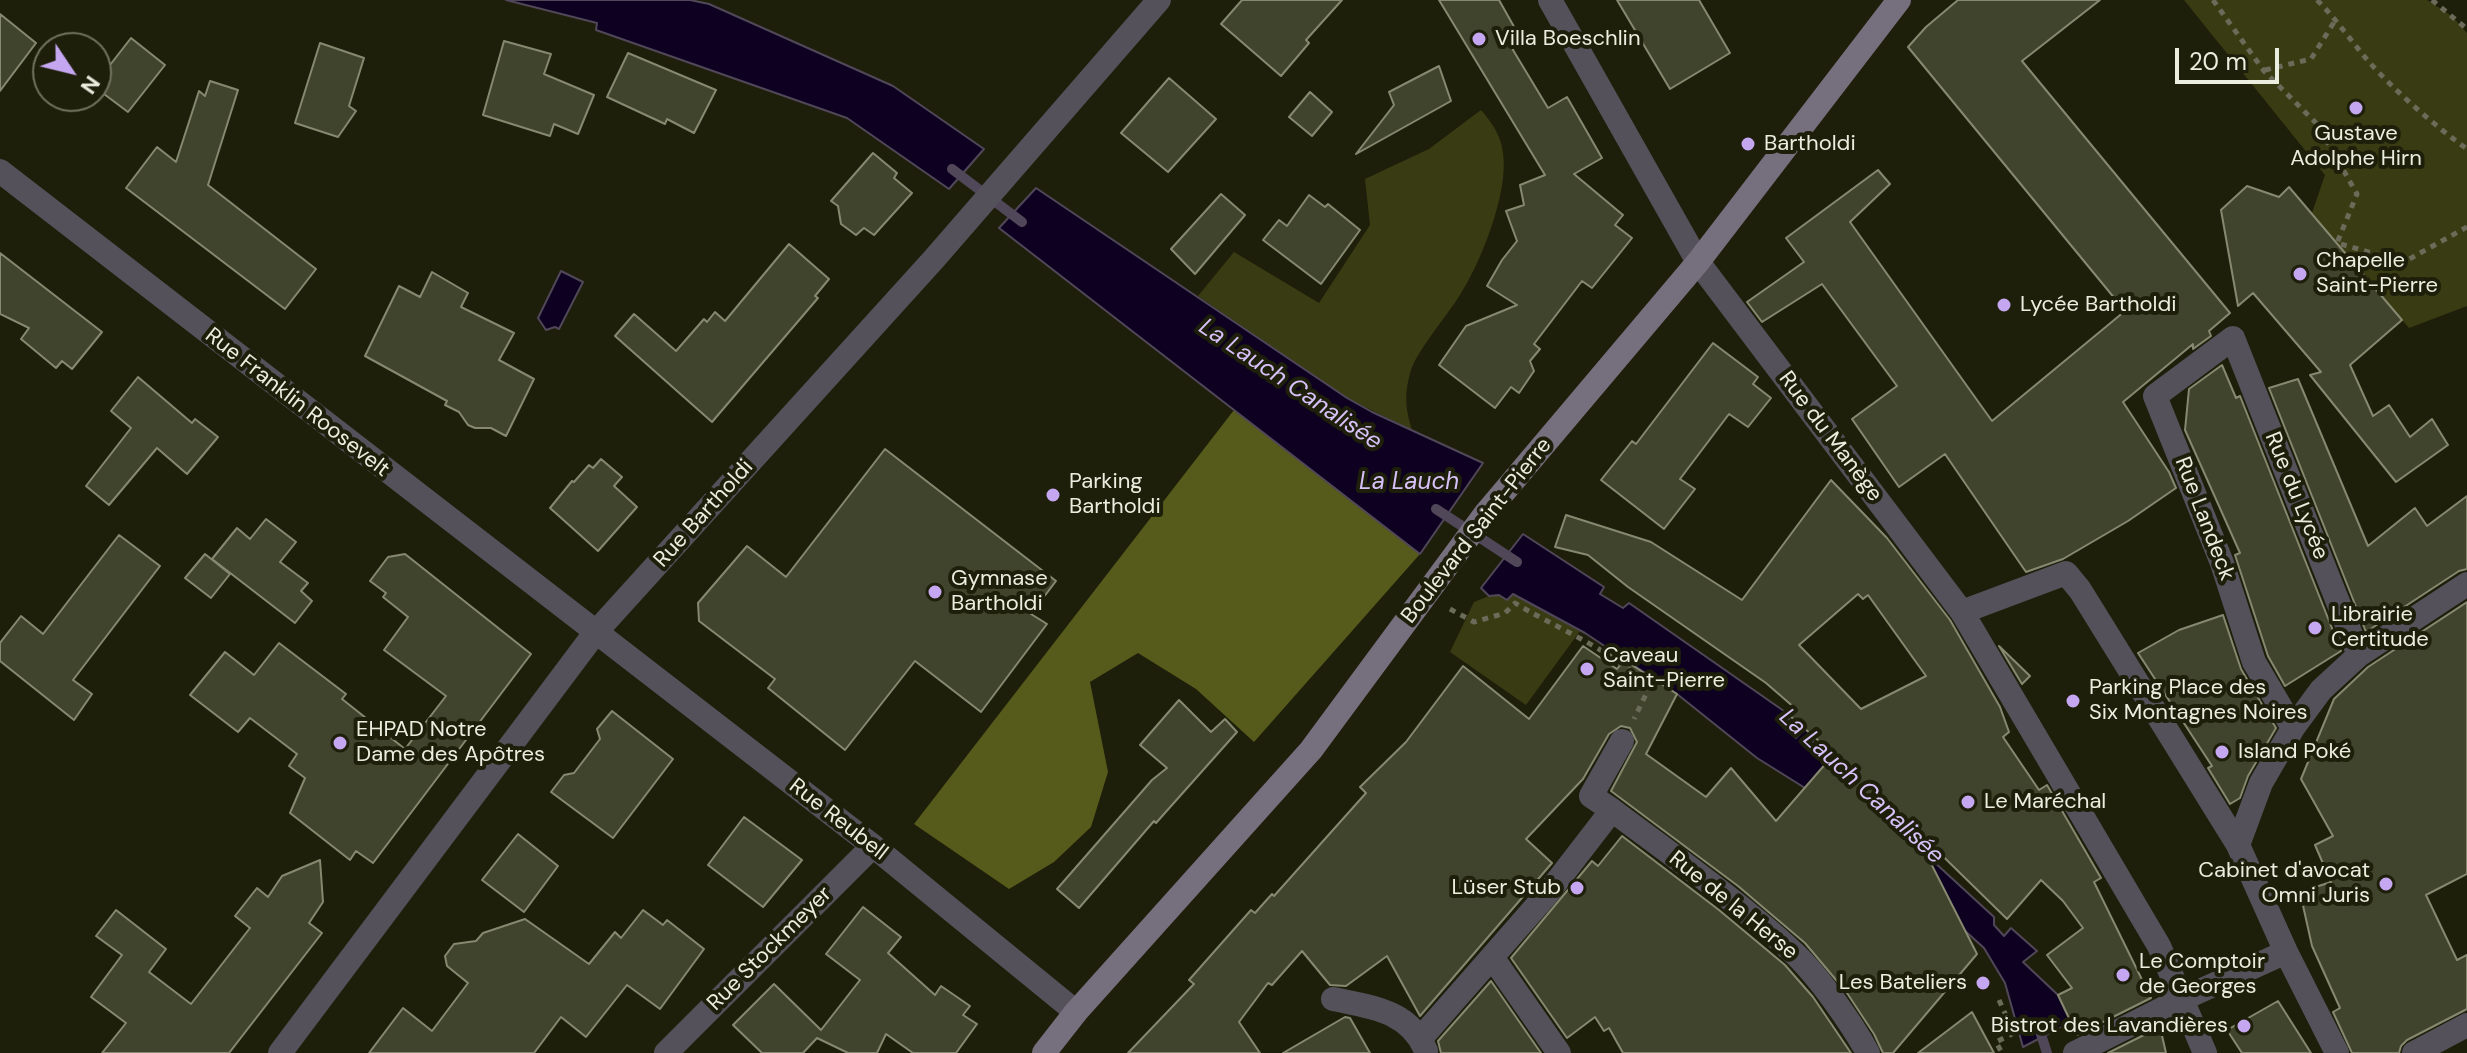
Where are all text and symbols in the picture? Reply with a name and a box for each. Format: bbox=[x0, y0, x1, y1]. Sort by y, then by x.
place label: Villa Boeschlin bbox=[1495, 26, 1641, 52]
marker: Villa Boeschlin bbox=[1470, 30, 1488, 48]
north arrow bbox=[32, 32, 112, 112]
scale bar bbox=[2179, 32, 2283, 82]
text: 20 m bbox=[2189, 46, 2247, 77]
text: N bbox=[74, 70, 107, 100]
marker: Gustave Adolphe Hirn bbox=[2347, 99, 2365, 117]
place label: Gustave Adolphe Hirn bbox=[2290, 121, 2422, 172]
place label: Bartholdi bbox=[1764, 131, 1856, 157]
marker: Bartholdi bbox=[1739, 135, 1757, 153]
place label: Chapelle Saint-Pierre bbox=[2316, 248, 2438, 300]
marker: Chapelle Saint-Pierre bbox=[2291, 265, 2309, 283]
place label: Lycée Bartholdi bbox=[2020, 292, 2177, 318]
marker: Lycée Bartholdi bbox=[1995, 296, 2013, 314]
water label: La Lauch Canalisée bbox=[1193, 313, 1387, 457]
street label: Rue Franklin Roosevelt bbox=[199, 323, 395, 483]
street label: Rue du Manège bbox=[1772, 367, 1888, 507]
street label: Rue du Lycée bbox=[2258, 428, 2334, 564]
street label: Boulevard Saint-Pierre bbox=[1396, 433, 1558, 629]
street label: Rue Landeck bbox=[2168, 454, 2240, 584]
street label: Rue Bartholdi bbox=[649, 455, 759, 573]
place label: Parking Bartholdi bbox=[1069, 469, 1161, 520]
water label: La Lauch bbox=[1359, 469, 1459, 497]
marker: Parking Bartholdi bbox=[1044, 486, 1062, 504]
place label: Gymnase Bartholdi bbox=[951, 566, 1048, 618]
marker: Gymnase Bartholdi bbox=[926, 583, 944, 601]
place label: Librairie Certitude bbox=[2331, 602, 2429, 654]
marker: Librairie Certitude bbox=[2306, 619, 2324, 637]
place label: Caveau Saint-Pierre bbox=[1603, 643, 1725, 694]
marker: Caveau Saint-Pierre bbox=[1578, 660, 1596, 678]
place label: Parking Place des Six Montagnes Noires bbox=[2089, 675, 2308, 726]
marker: Parking Place des Six Montagnes Noires bbox=[2064, 692, 2082, 710]
water label: La Lauch Canalisée bbox=[1773, 703, 1949, 871]
place label: EHPAD Notre Dame des Apôtres bbox=[356, 717, 545, 768]
marker: EHPAD Notre Dame des Apôtres bbox=[331, 734, 349, 752]
place label: Island Poké bbox=[2238, 739, 2351, 765]
marker: Island Poké bbox=[2213, 743, 2231, 761]
street label: Rue Reubell bbox=[784, 773, 892, 867]
place label: Le Maréchal bbox=[1984, 789, 2106, 815]
marker: Le Maréchal bbox=[1959, 793, 1977, 811]
street label: Rue de la Herse bbox=[1663, 846, 1803, 966]
place label: Cabinet d'avocat Omni Juris bbox=[2198, 858, 2370, 910]
place label: Lüser Stub bbox=[1452, 875, 1561, 901]
marker: Cabinet d'avocat Omni Juris bbox=[2377, 875, 2395, 893]
marker: Lüser Stub bbox=[1568, 879, 1586, 897]
street label: Rue Stockmeyer bbox=[702, 881, 838, 1017]
place label: Le Comptoir de Georges bbox=[2139, 949, 2265, 1000]
marker: Le Comptoir de Georges bbox=[2114, 966, 2132, 984]
place label: Les Bateliers bbox=[1839, 970, 1967, 996]
marker: Les Bateliers bbox=[1974, 974, 1992, 992]
place label: Bistrot des Lavandières bbox=[1991, 1013, 2228, 1039]
marker: Bistrot des Lavandières bbox=[2235, 1017, 2253, 1035]

